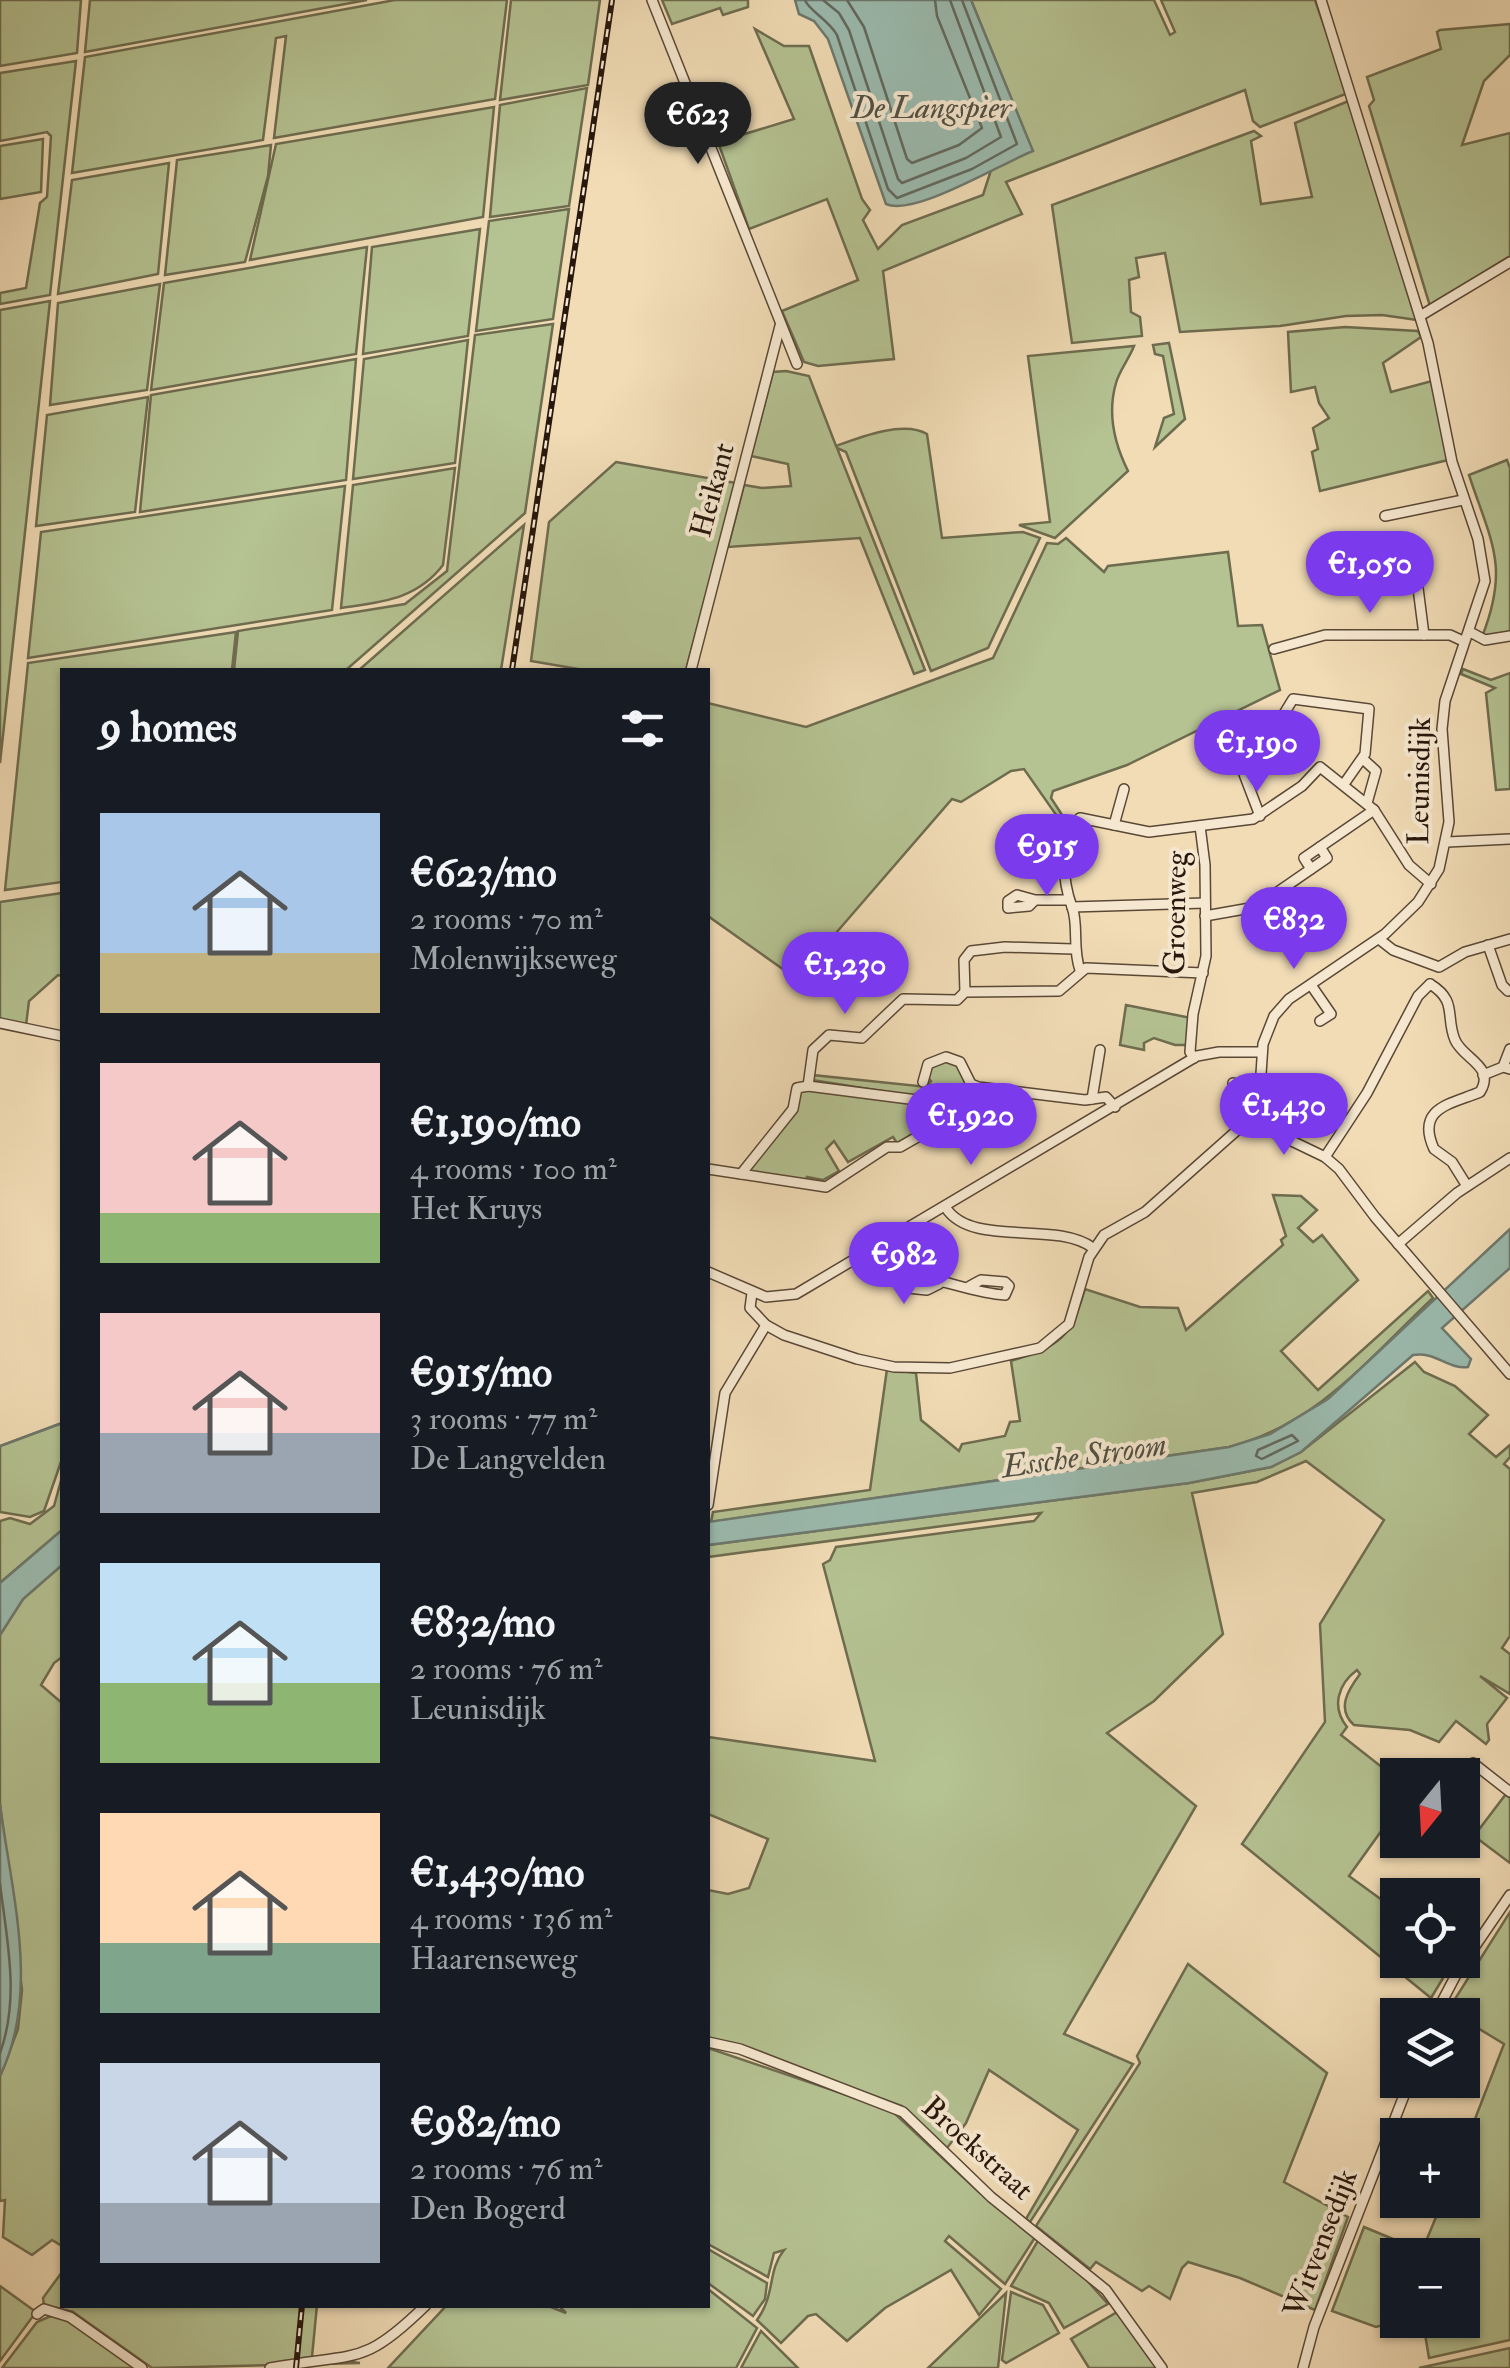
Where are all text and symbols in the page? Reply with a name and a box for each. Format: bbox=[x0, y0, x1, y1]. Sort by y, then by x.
pin: €623 bbox=[639, 82, 757, 167]
water label: De Langspier bbox=[850, 88, 1013, 128]
text: €623 bbox=[666, 94, 730, 134]
street label: Heikant bbox=[682, 439, 743, 541]
pin: €1,050 bbox=[1289, 531, 1451, 616]
text: €1,050 bbox=[1328, 543, 1412, 583]
icon: filters bbox=[615, 701, 670, 756]
text: 9 homes bbox=[100, 702, 237, 754]
pin: €1,190 bbox=[1176, 710, 1338, 795]
street label: Leunisdijk bbox=[1400, 717, 1439, 845]
text: €1,190 bbox=[1216, 722, 1298, 762]
pin: €915 bbox=[988, 814, 1106, 899]
text: €915 bbox=[1017, 826, 1077, 866]
text: €623/mo bbox=[410, 847, 557, 899]
street label: Groenweg bbox=[1156, 849, 1195, 975]
icon: home bbox=[180, 853, 300, 973]
pin: €832 bbox=[1235, 887, 1353, 972]
text: 2 rooms · 70 m² bbox=[410, 899, 603, 939]
text: €832 bbox=[1263, 899, 1325, 939]
pin: €1,230 bbox=[764, 932, 926, 1017]
text: Molenwijkseweg bbox=[410, 939, 617, 979]
text: €1,230 bbox=[804, 944, 886, 984]
pin: €1,430 bbox=[1203, 1073, 1365, 1158]
pin: €1,920 bbox=[890, 1083, 1052, 1168]
text: €1,430 bbox=[1242, 1085, 1326, 1125]
text: €1,920 bbox=[928, 1095, 1014, 1135]
text: €1,190/mo bbox=[410, 1097, 581, 1149]
icon: home bbox=[180, 1103, 300, 1223]
text: 4 rooms · 100 m² bbox=[410, 1149, 617, 1189]
text: Het Kruys bbox=[410, 1189, 542, 1229]
pin: €982 bbox=[845, 1222, 963, 1307]
text: €982 bbox=[871, 1234, 937, 1274]
text: €915/mo bbox=[410, 1347, 552, 1399]
icon: home bbox=[180, 1353, 300, 1473]
text: 3 rooms · 77 m² bbox=[410, 1399, 597, 1439]
water label: Essche Stroom bbox=[997, 1425, 1169, 1488]
text: De Langvelden bbox=[410, 1439, 606, 1479]
text: €832/mo bbox=[410, 1597, 555, 1649]
icon: home bbox=[180, 1603, 300, 1723]
text: 2 rooms · 76 m² bbox=[410, 1649, 603, 1689]
text: Leunisdijk bbox=[410, 1689, 546, 1729]
north arrow bbox=[1380, 1758, 1480, 1858]
map controls bbox=[1380, 1758, 1480, 2338]
text: €1,430/mo bbox=[410, 1847, 584, 1899]
icon: home bbox=[180, 1853, 300, 1973]
button: locate bbox=[1380, 1878, 1480, 1978]
text: 4 rooms · 136 m² bbox=[410, 1899, 613, 1939]
text: Haarenseweg bbox=[410, 1939, 577, 1979]
button: layers bbox=[1380, 1998, 1480, 2098]
street label: Broekstraat bbox=[914, 2089, 1041, 2208]
text: €982/mo bbox=[410, 2097, 561, 2149]
icon: home bbox=[180, 2103, 300, 2223]
button: + bbox=[1380, 2118, 1480, 2218]
text: 2 rooms · 76 m² bbox=[410, 2149, 603, 2189]
street label: Witvensedijk bbox=[1275, 2164, 1366, 2323]
text: Den Bogerd bbox=[410, 2189, 566, 2229]
button: − bbox=[1380, 2238, 1480, 2338]

